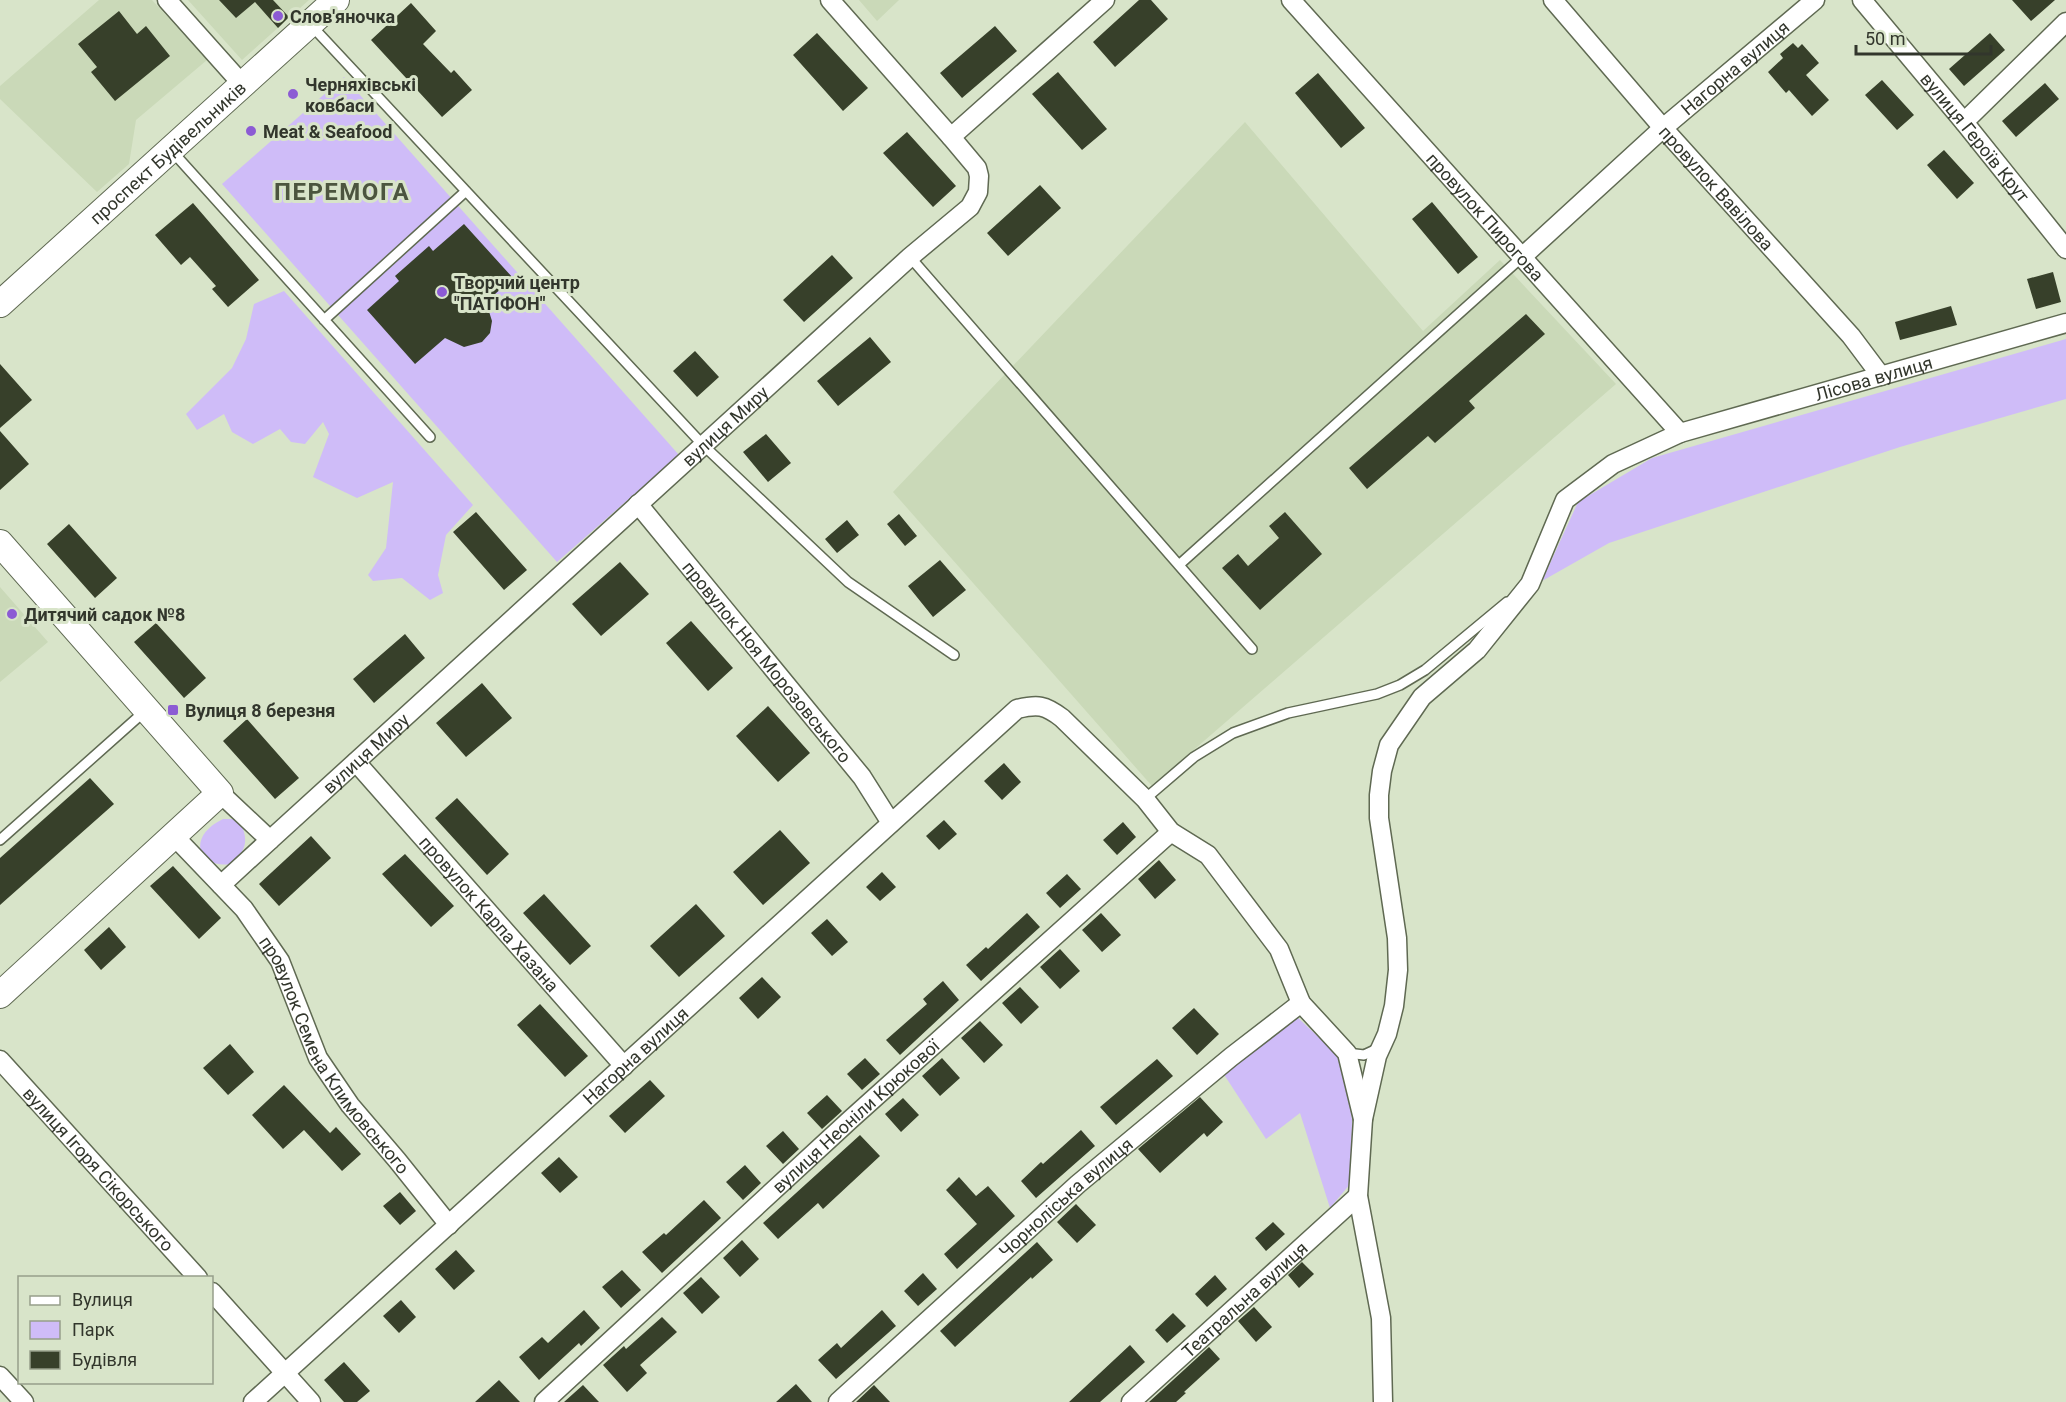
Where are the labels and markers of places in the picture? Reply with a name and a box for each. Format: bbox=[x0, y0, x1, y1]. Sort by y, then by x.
place label: Слов'яночка bbox=[290, 6, 396, 27]
marker: Слов'яночка bbox=[271, 9, 285, 23]
place label: Черняхівські ковбаси bbox=[305, 74, 416, 116]
marker: Черняхівські ковбаси bbox=[286, 87, 300, 101]
place label: Meat & Seafood bbox=[263, 121, 392, 142]
marker: Meat & Seafood bbox=[244, 124, 258, 138]
place label: Творчий центр "ПАТІФОН" bbox=[454, 272, 580, 314]
marker: Творчий центр "ПАТІФОН" bbox=[435, 285, 449, 299]
place label: Дитячий садок №8 bbox=[24, 604, 185, 625]
marker: Дитячий садок №8 bbox=[5, 607, 19, 621]
place label: Вулиця 8 березня bbox=[185, 700, 335, 721]
marker: Вулиця 8 березня bbox=[166, 703, 180, 717]

